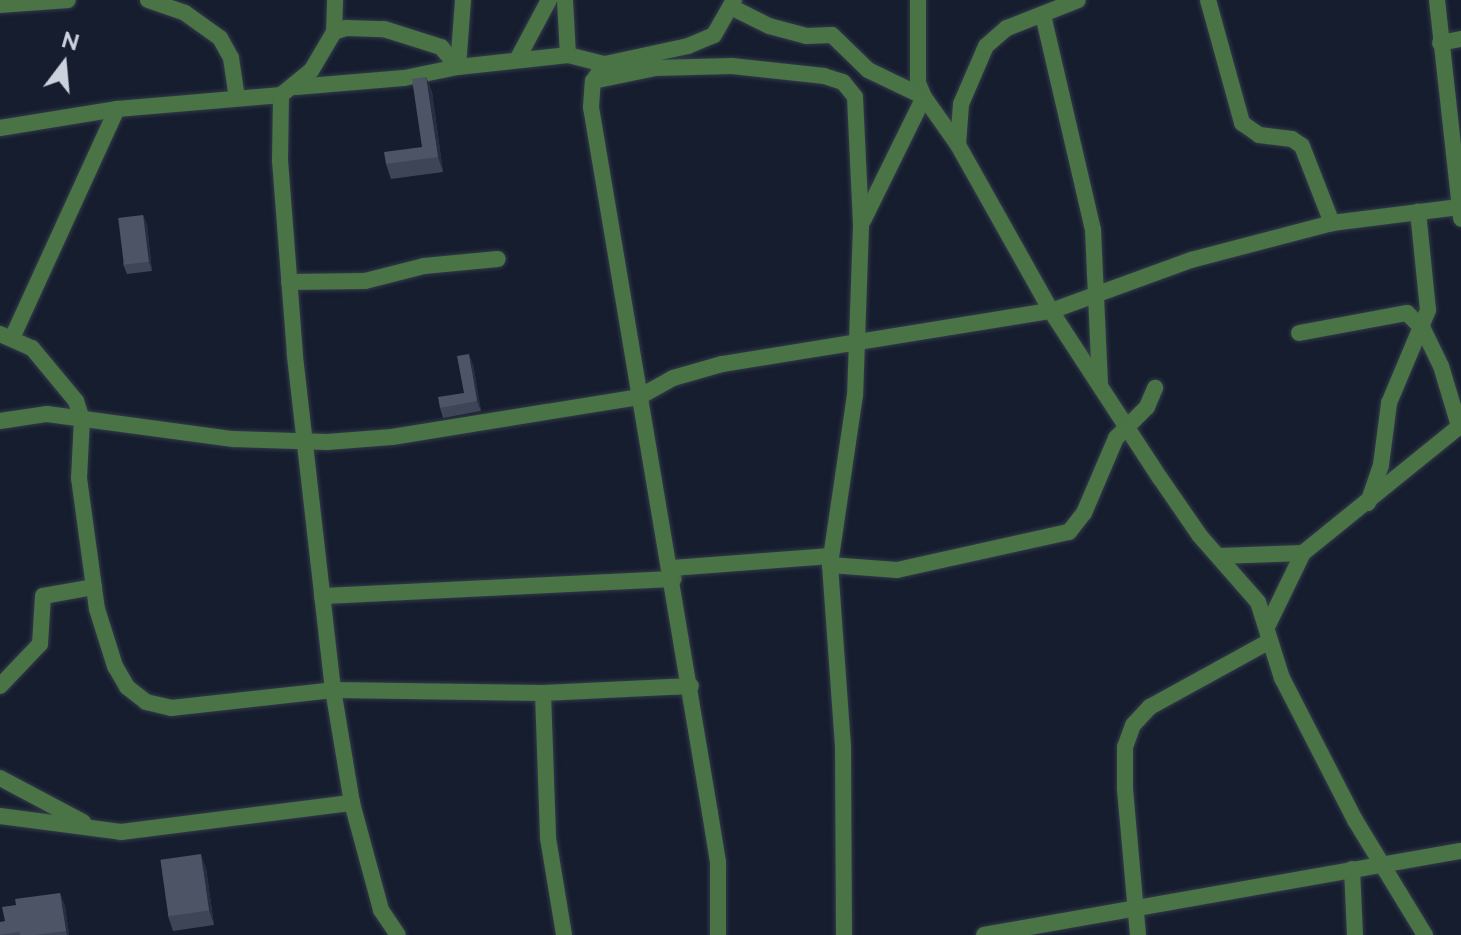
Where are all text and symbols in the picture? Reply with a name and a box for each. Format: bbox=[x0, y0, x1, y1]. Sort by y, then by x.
north arrow bbox=[24, 24, 104, 104]
text: N bbox=[59, 26, 82, 56]

